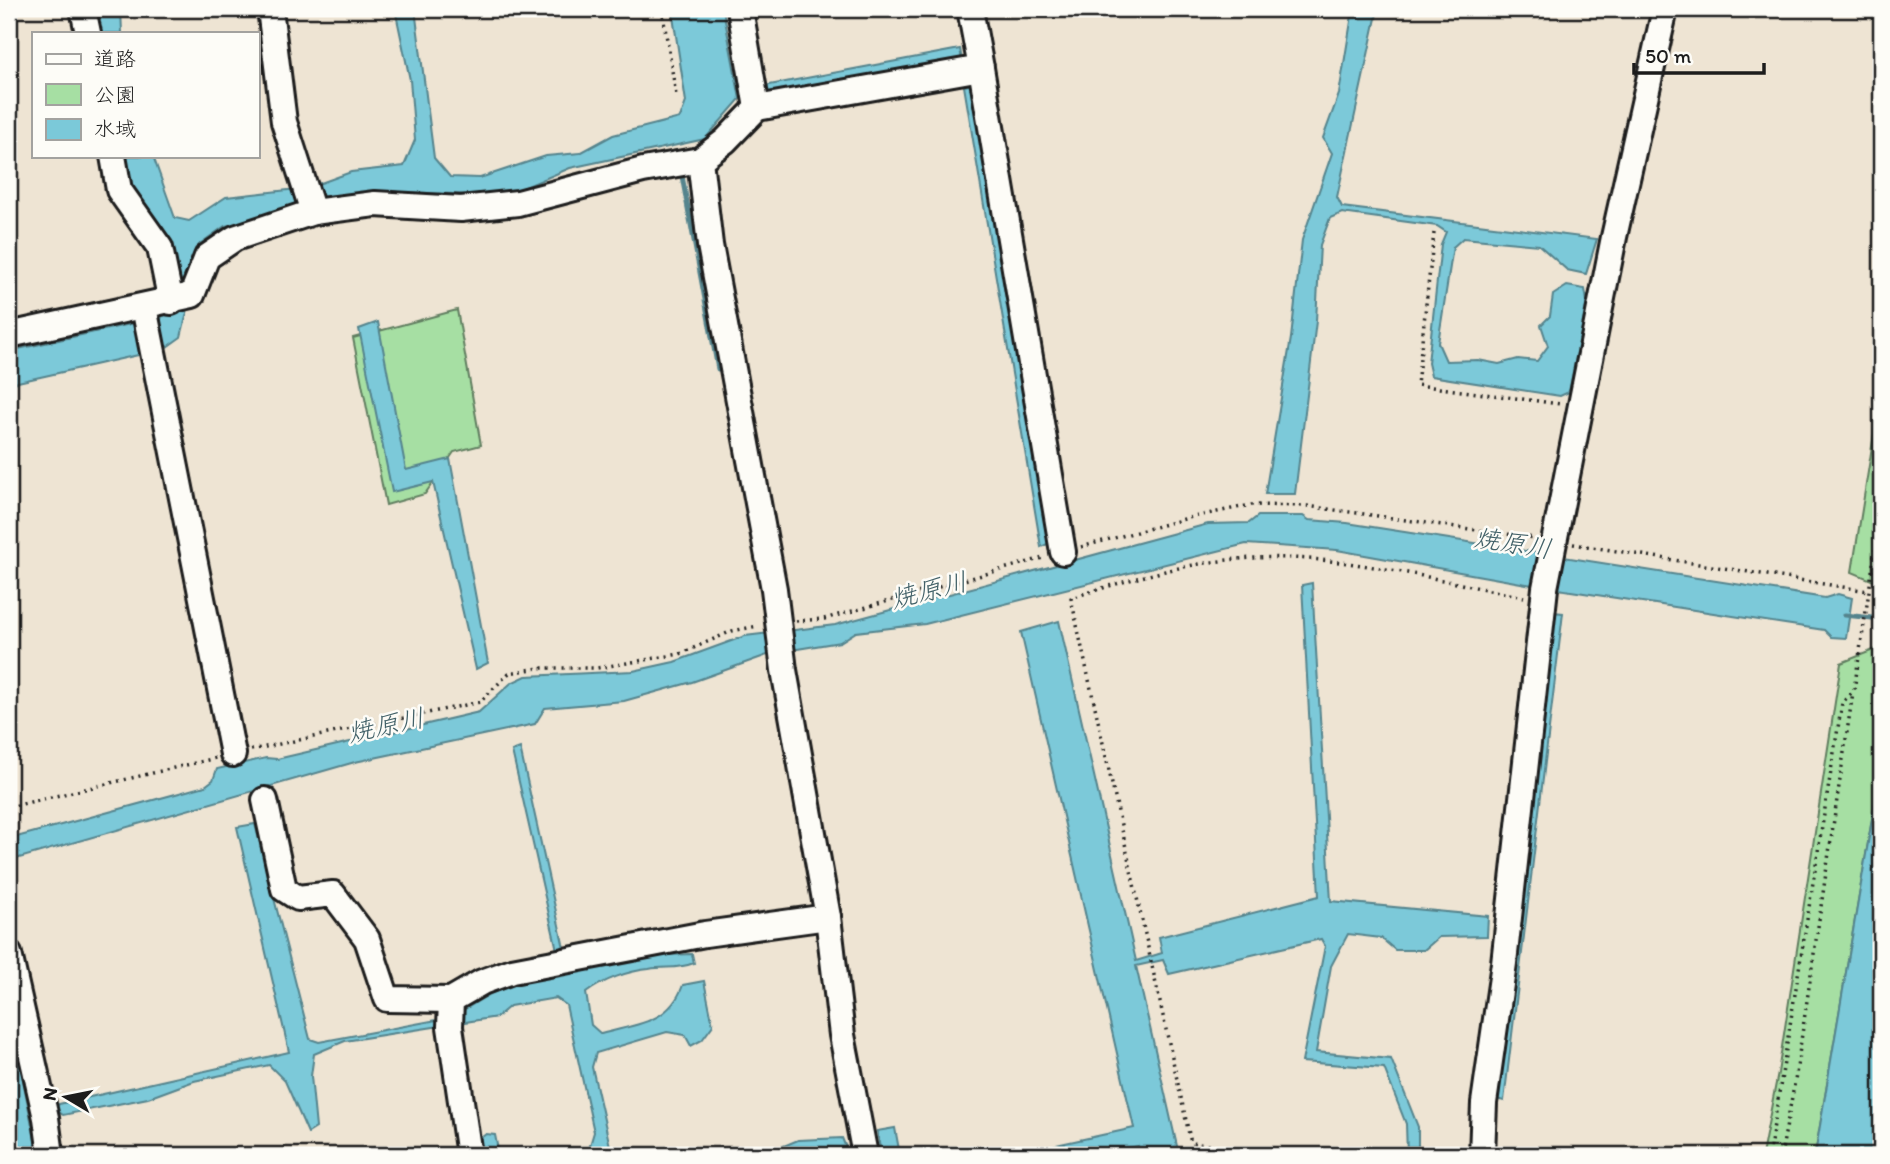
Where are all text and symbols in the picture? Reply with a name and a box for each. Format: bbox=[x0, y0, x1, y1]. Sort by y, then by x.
legend bbox=[32, 32, 259, 158]
scale bar bbox=[1634, 32, 1764, 76]
text: 50 m bbox=[1645, 43, 1692, 68]
text: 道路 bbox=[94, 46, 136, 71]
text: 公園 bbox=[94, 82, 136, 107]
text: 水域 bbox=[94, 116, 136, 141]
water label: 焼原川 bbox=[1472, 521, 1554, 565]
water label: 焼原川 bbox=[887, 565, 971, 615]
water label: 焼原川 bbox=[345, 701, 427, 749]
north arrow bbox=[32, 1062, 102, 1132]
text: N bbox=[37, 1086, 62, 1102]

